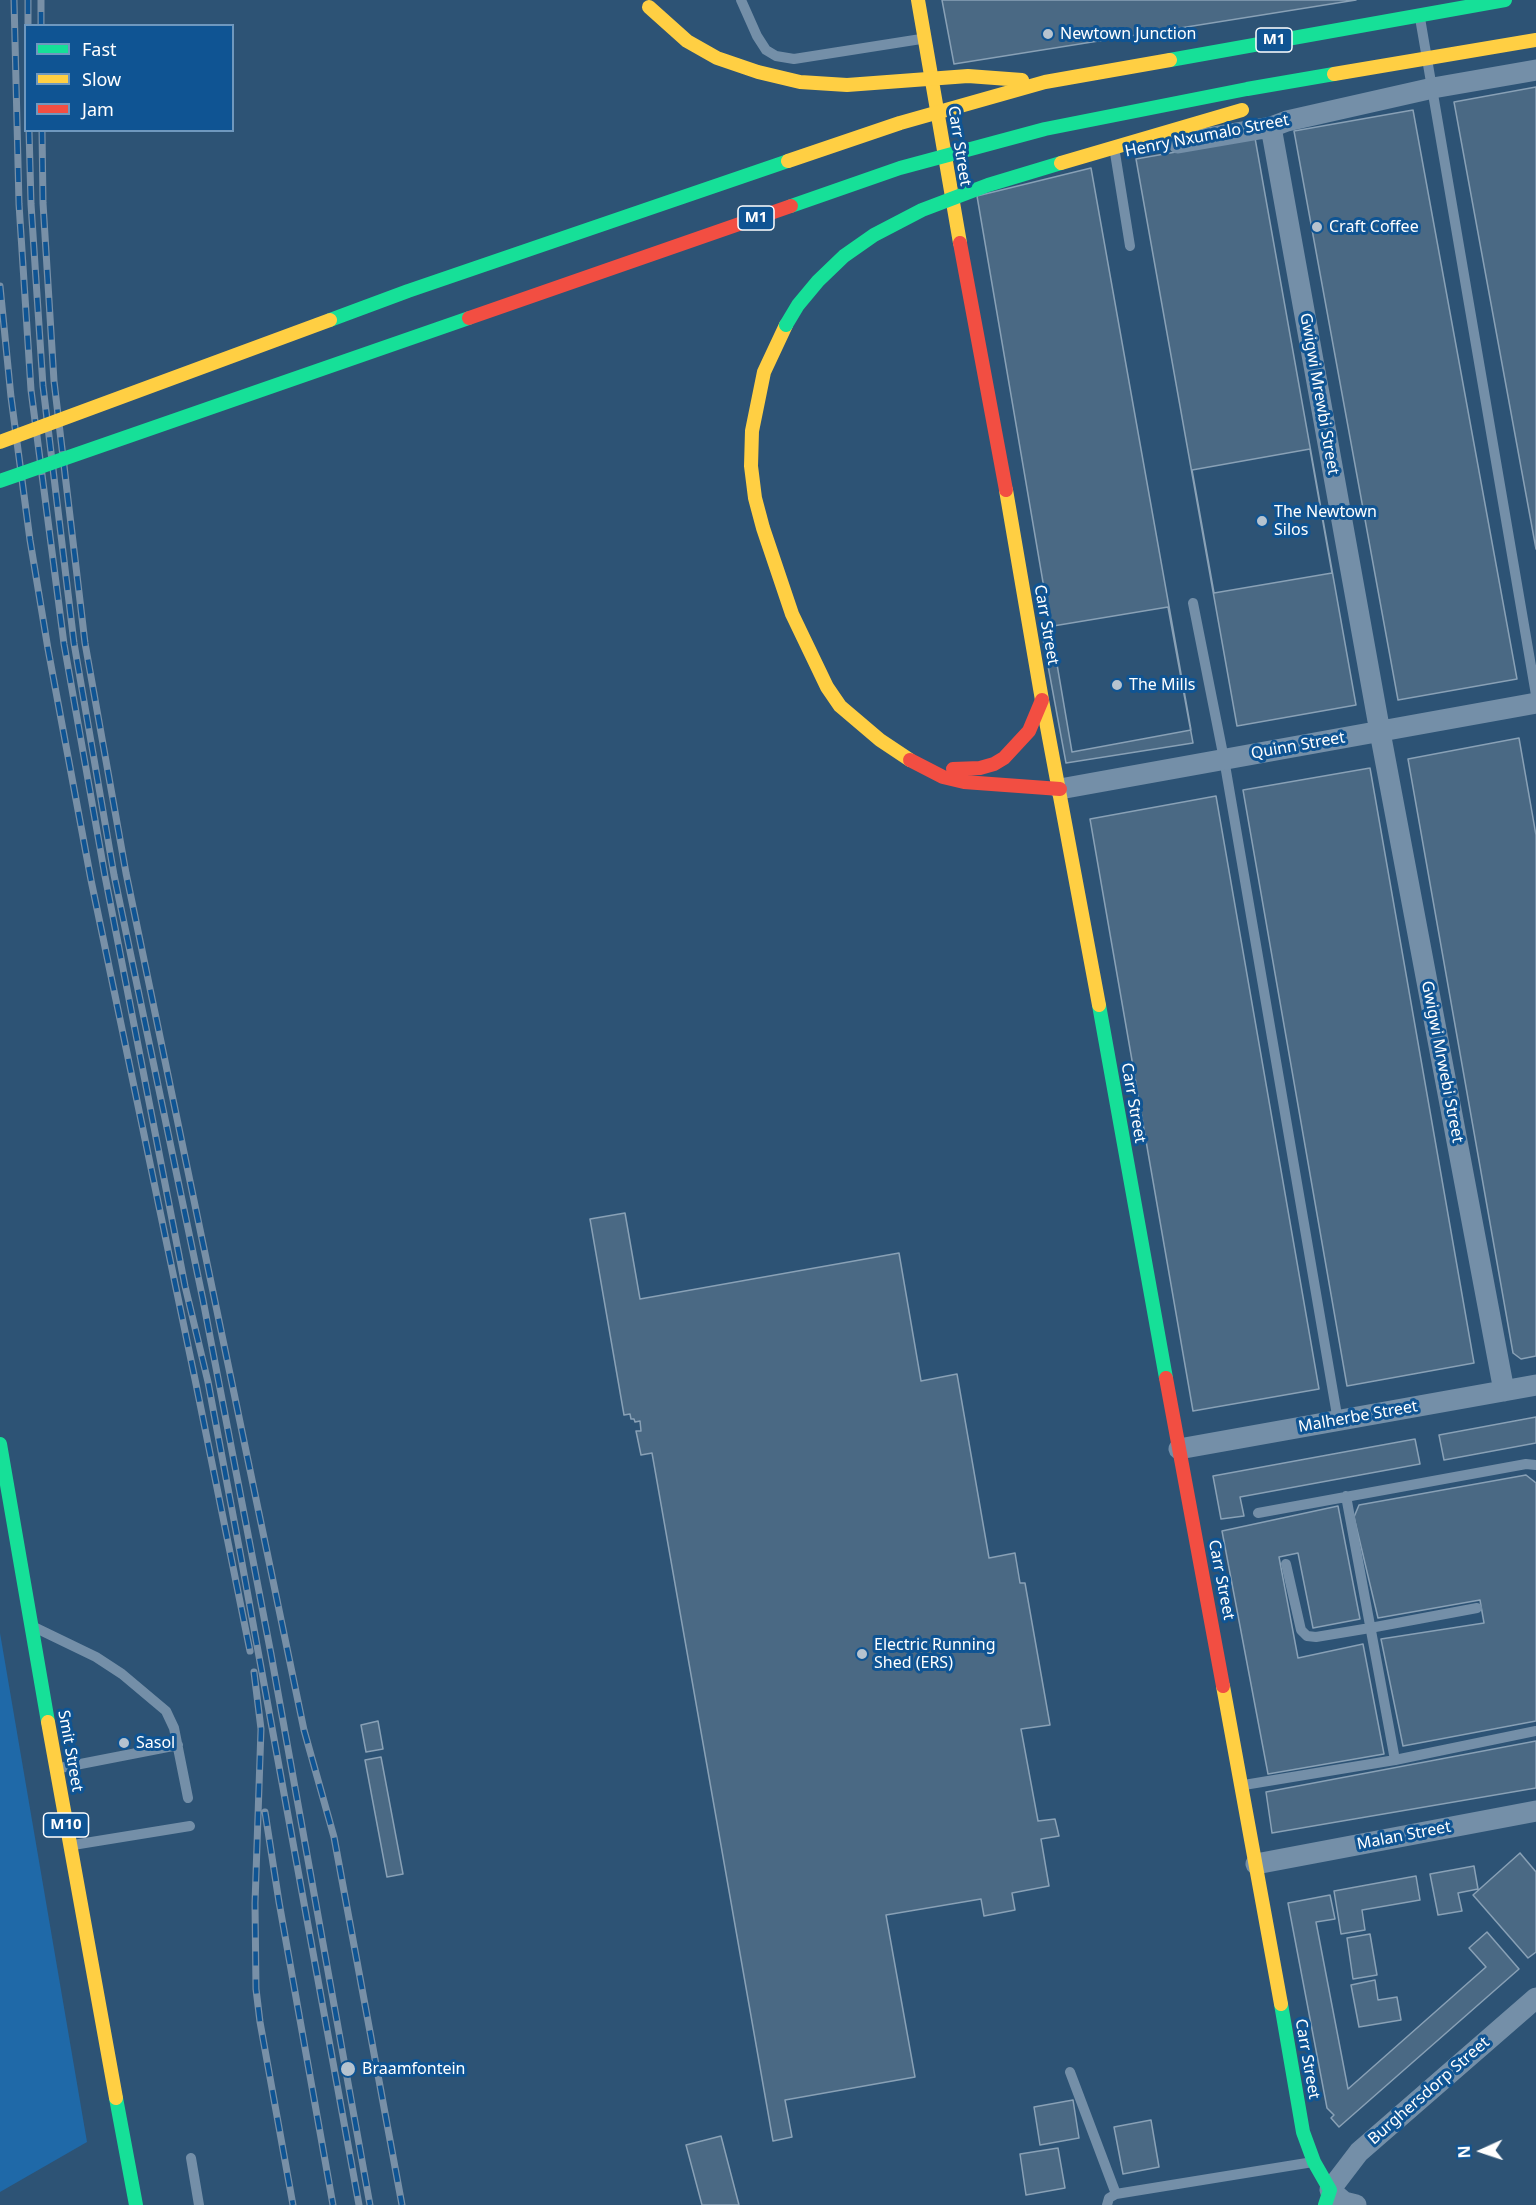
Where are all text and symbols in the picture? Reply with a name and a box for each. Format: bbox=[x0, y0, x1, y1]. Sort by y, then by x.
legend bbox=[24, 24, 234, 132]
place label: Newtown Junction bbox=[1060, 24, 1196, 44]
marker: Newtown Junction bbox=[1041, 27, 1055, 41]
road number: M1 bbox=[1256, 28, 1292, 52]
text: Fast bbox=[82, 37, 117, 61]
text: Slow bbox=[82, 67, 121, 91]
text: Jam bbox=[82, 97, 114, 121]
street label: Carr Street bbox=[943, 104, 975, 188]
street label: Henry Nxumalo Street bbox=[1123, 111, 1291, 161]
road number: M1 bbox=[738, 206, 774, 230]
place label: Craft Coffee bbox=[1329, 217, 1419, 237]
marker: Craft Coffee bbox=[1310, 220, 1324, 234]
street label: Gwigwi Mrewbi Street bbox=[1295, 312, 1343, 476]
place label: The Newtown Silos bbox=[1274, 502, 1377, 540]
marker: The Newtown Silos bbox=[1255, 514, 1269, 528]
street label: Carr Street bbox=[1030, 583, 1062, 667]
place label: The Mills bbox=[1129, 675, 1196, 695]
marker: The Mills bbox=[1110, 678, 1124, 692]
street label: Quinn Street bbox=[1249, 728, 1347, 764]
street label: Gwigwi Mrwebi Street bbox=[1417, 979, 1467, 1145]
street label: Carr Street bbox=[1117, 1061, 1149, 1145]
street label: Malherbe Street bbox=[1297, 1397, 1419, 1437]
street label: Carr Street bbox=[1204, 1538, 1238, 1622]
place label: Electric Running Shed (ERS) bbox=[874, 1635, 996, 1673]
marker: Electric Running Shed (ERS) bbox=[855, 1647, 869, 1661]
street label: Smit Street bbox=[53, 1709, 87, 1793]
place label: Sasol bbox=[136, 1733, 175, 1753]
marker: Sasol bbox=[117, 1736, 131, 1750]
road number: M10 bbox=[44, 1813, 88, 1837]
street label: Malan Street bbox=[1355, 1817, 1453, 1855]
street label: Carr Street bbox=[1291, 2017, 1323, 2101]
street label: Burghersdorp Street bbox=[1364, 2033, 1494, 2149]
place label: Braamfontein bbox=[362, 2059, 465, 2079]
marker: Braamfontein bbox=[339, 2060, 357, 2078]
north arrow bbox=[1452, 2121, 1512, 2181]
text: N bbox=[1453, 2145, 1475, 2159]

